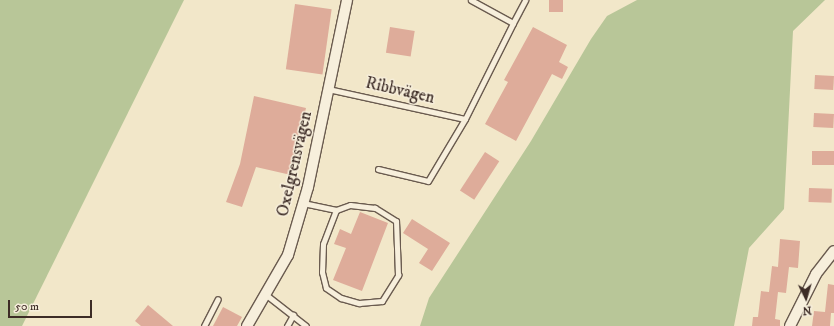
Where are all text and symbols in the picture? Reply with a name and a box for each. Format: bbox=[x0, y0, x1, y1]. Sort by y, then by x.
street label: Ribbvägen bbox=[363, 73, 437, 109]
street label: Oxelgrensvägen bbox=[273, 109, 317, 219]
north arrow bbox=[786, 278, 826, 318]
scale bar bbox=[10, 292, 94, 318]
text: 50 m bbox=[15, 299, 39, 314]
text: N bbox=[802, 303, 812, 317]

